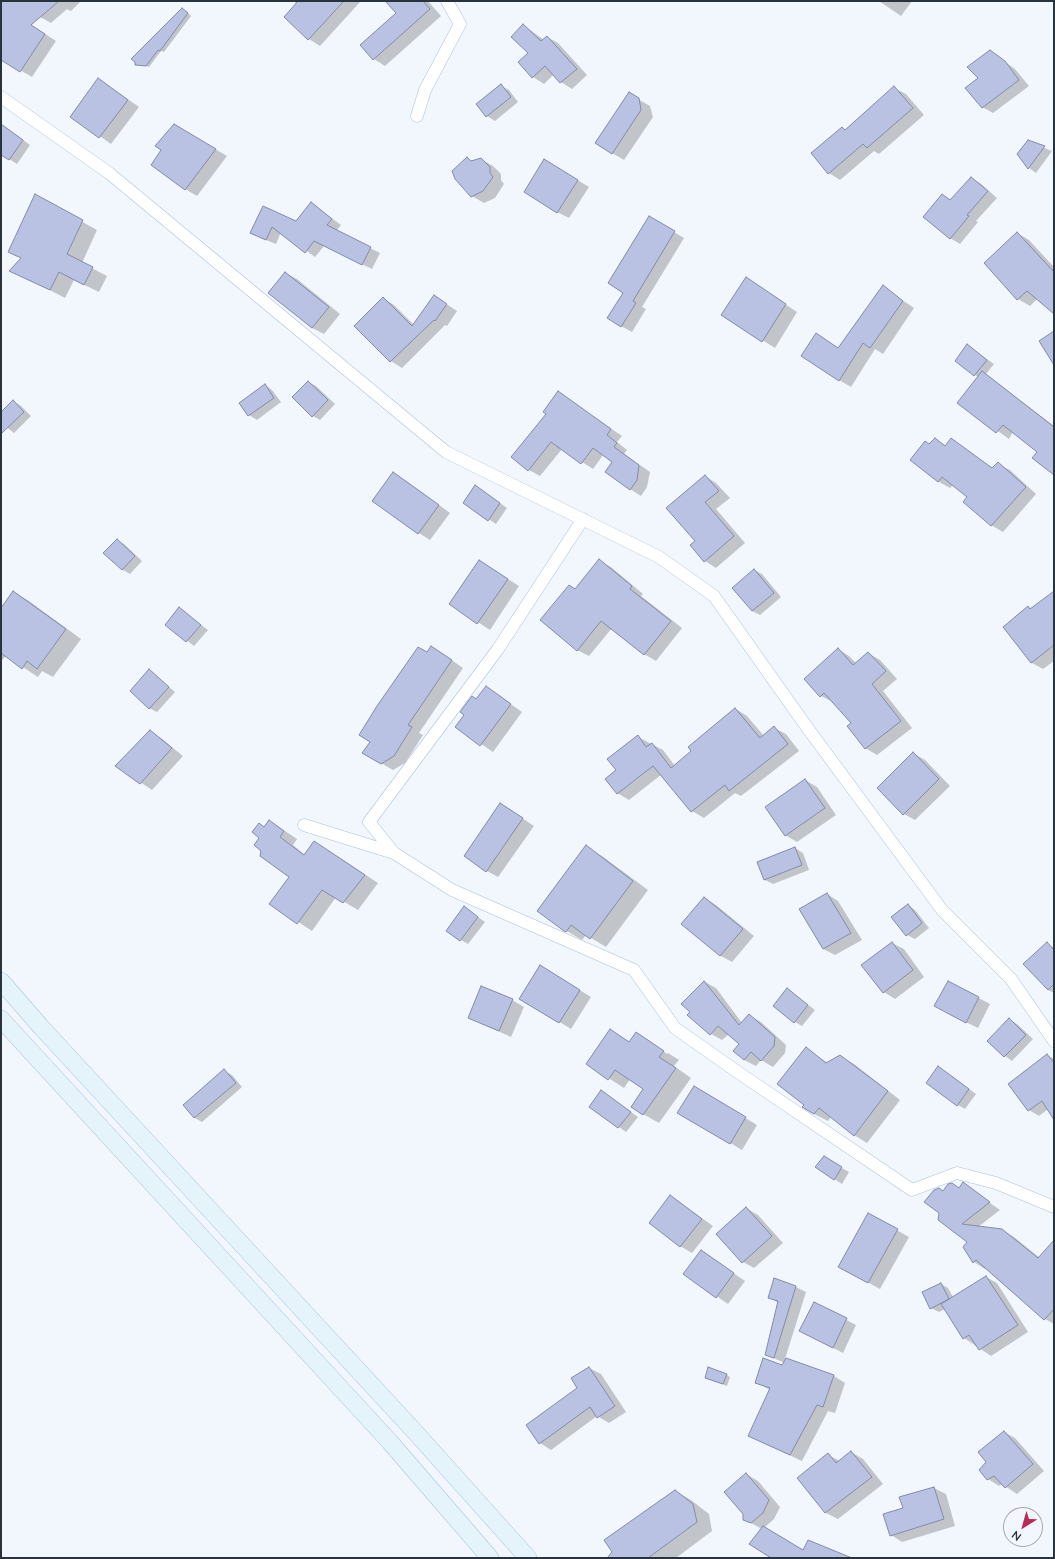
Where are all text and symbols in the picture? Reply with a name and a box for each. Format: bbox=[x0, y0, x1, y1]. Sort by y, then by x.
north arrow bbox=[1003, 1507, 1043, 1547]
text: N bbox=[1009, 1528, 1023, 1544]

